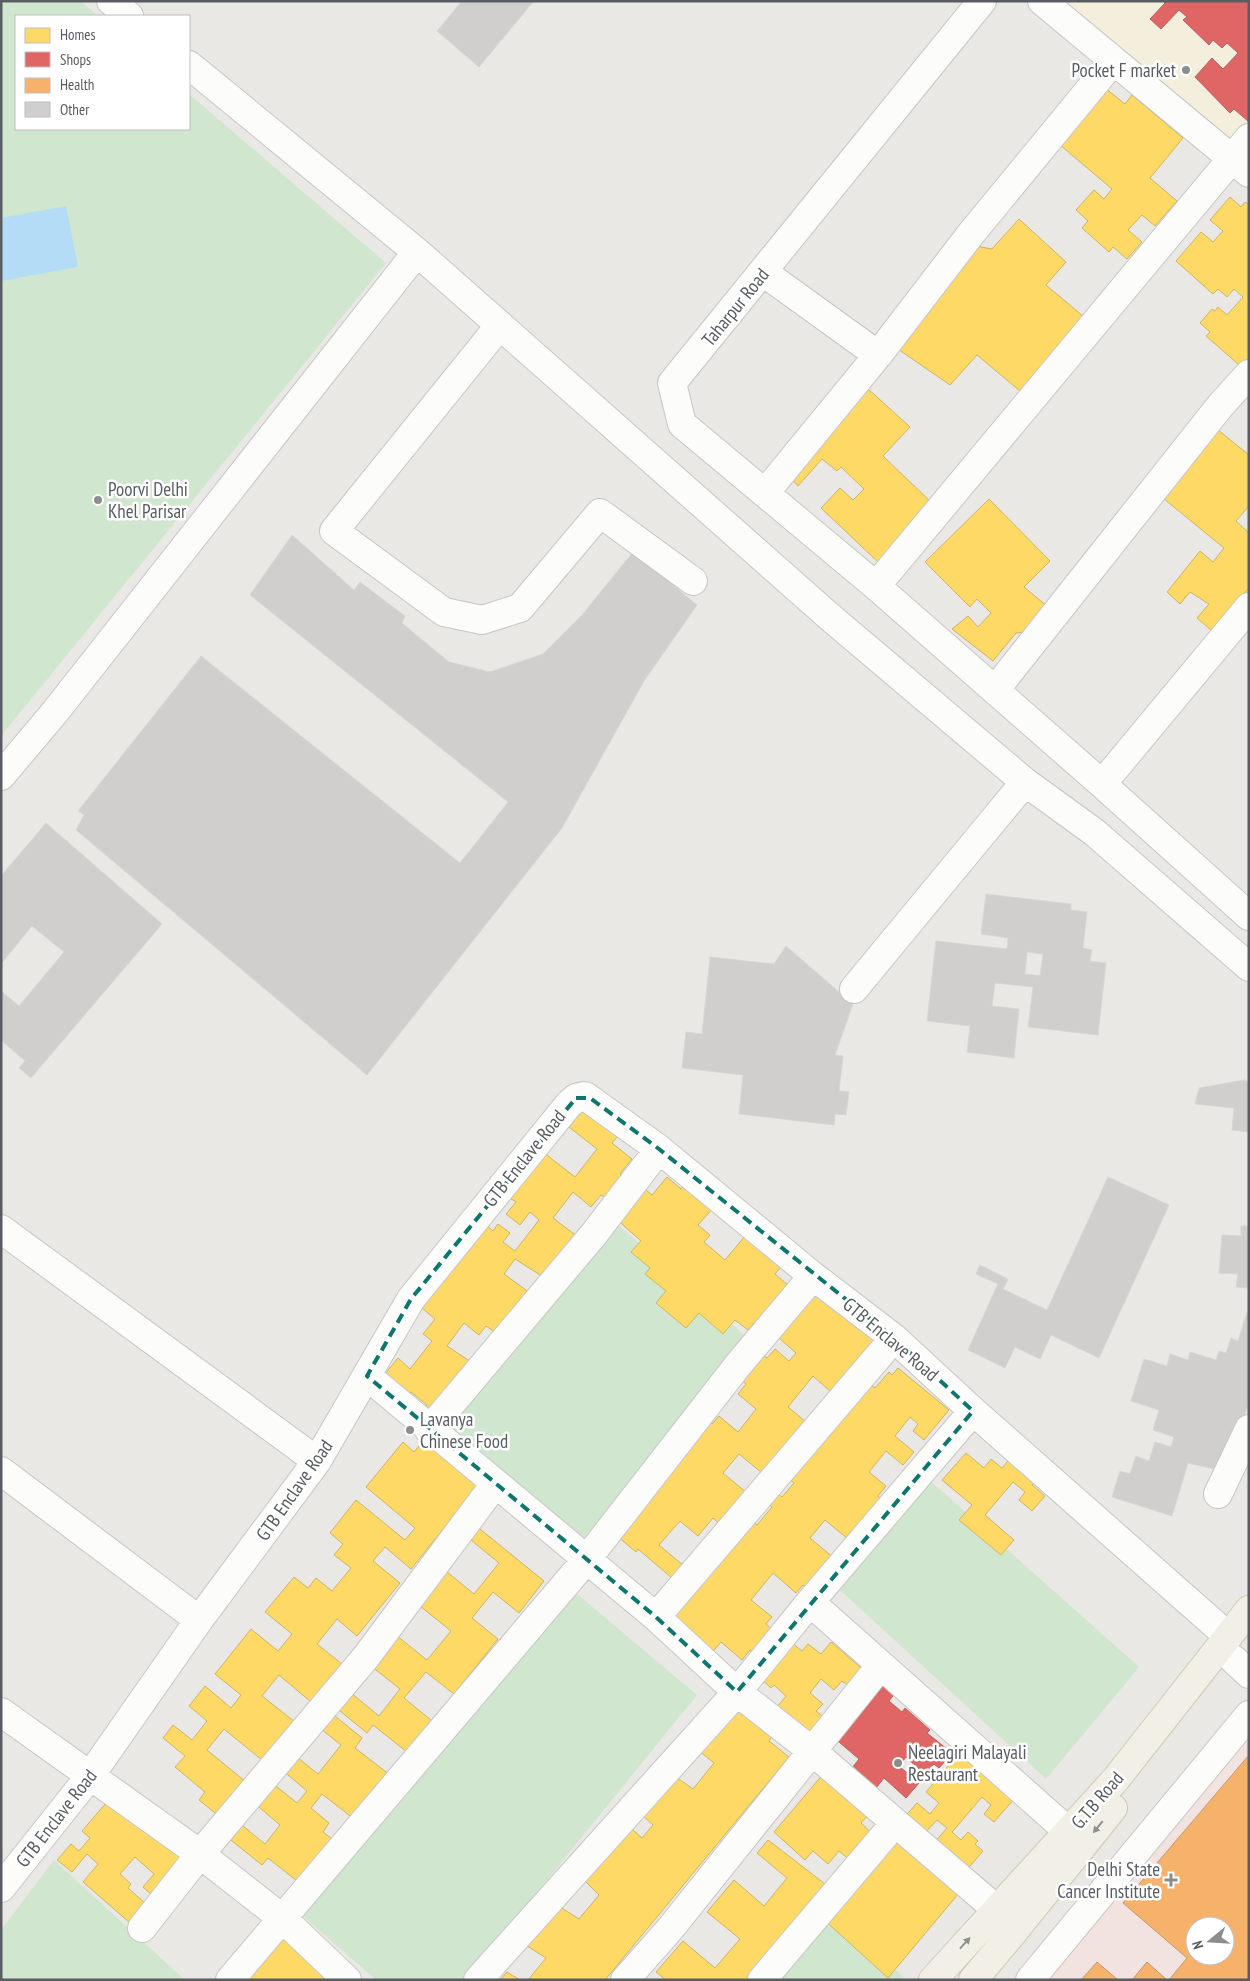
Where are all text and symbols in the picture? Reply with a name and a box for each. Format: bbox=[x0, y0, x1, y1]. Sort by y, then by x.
legend bbox=[15, 15, 190, 130]
text: Homes bbox=[60, 25, 96, 44]
text: Shops bbox=[60, 50, 91, 69]
place label: Pocket F market bbox=[1071, 58, 1177, 82]
marker: Pocket F market bbox=[1180, 64, 1192, 76]
text: Health bbox=[60, 75, 94, 94]
text: Other bbox=[60, 100, 90, 119]
street label: Taharpur Road bbox=[696, 263, 774, 351]
place label: Poorvi Delhi Khel Parisar bbox=[108, 477, 188, 523]
marker: Poorvi Delhi Khel Parisar bbox=[92, 494, 104, 506]
street label: GTB Enclave Road bbox=[478, 1105, 570, 1211]
street label: GTB Enclave Road bbox=[838, 1292, 944, 1386]
place label: Lavanya Chinese Food bbox=[420, 1407, 508, 1453]
marker: Lavanya Chinese Food bbox=[404, 1424, 416, 1436]
street label: GTB Enclave Road bbox=[250, 1435, 338, 1545]
place label: Neelagiri Malayali Restaurant bbox=[908, 1740, 1027, 1786]
marker: Neelagiri Malayali Restaurant bbox=[892, 1757, 904, 1769]
street label: GTB Enclave Road bbox=[10, 1764, 102, 1872]
street label: G.T.B Road bbox=[1066, 1766, 1128, 1834]
one-way arrow bbox=[1092, 1820, 1103, 1833]
place label: Delhi State Cancer Institute bbox=[1057, 1857, 1160, 1903]
marker: Delhi State Cancer Institute bbox=[1164, 1873, 1178, 1887]
north arrow bbox=[1185, 1916, 1235, 1966]
one-way arrow bbox=[960, 1937, 971, 1950]
text: N bbox=[1188, 1939, 1207, 1951]

